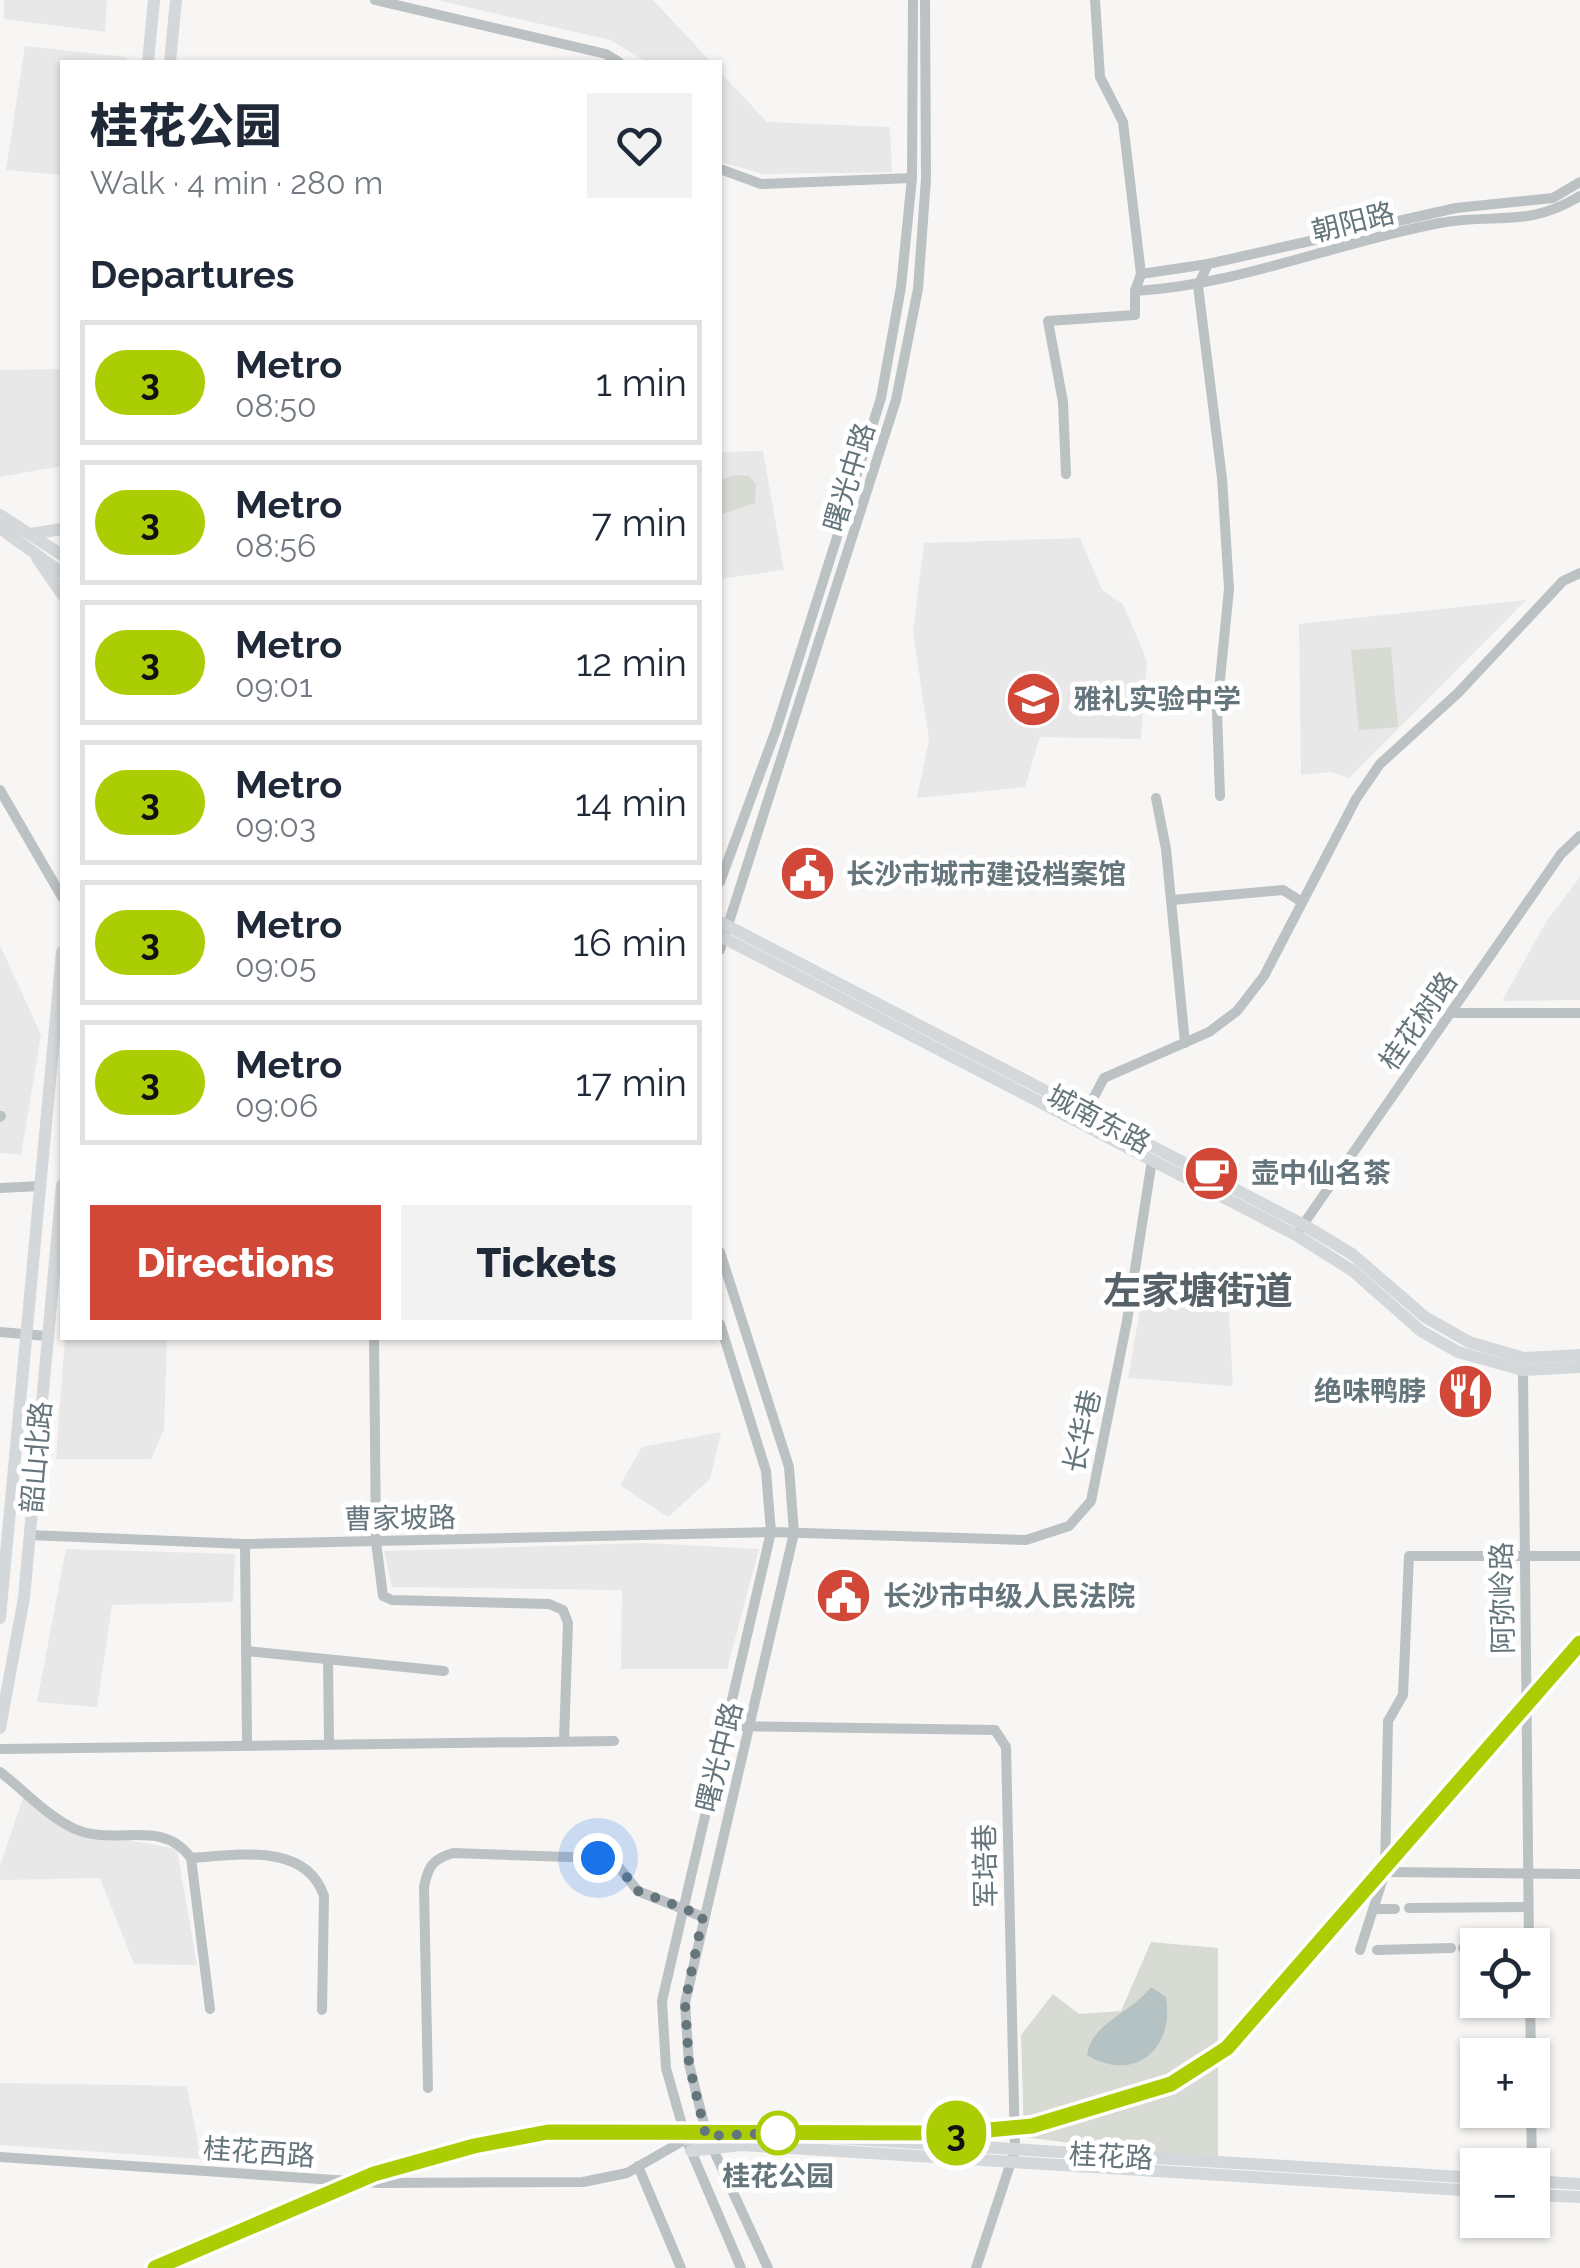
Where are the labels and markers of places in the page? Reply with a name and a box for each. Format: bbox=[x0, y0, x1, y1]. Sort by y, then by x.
school or university icon: 雅礼实验中学 bbox=[1004, 669, 1064, 729]
place label: 雅礼实验中学 bbox=[1073, 683, 1241, 716]
public building icon: 长沙市城市建设档案馆 bbox=[777, 844, 837, 904]
place label: 长沙市城市建设档案馆 bbox=[846, 858, 1126, 891]
cafe icon: 壶中仙名茶 bbox=[1182, 1143, 1242, 1203]
place label: 壶中仙名茶 bbox=[1251, 1157, 1391, 1190]
restaurant icon: 绝味鸭脖 bbox=[1435, 1361, 1495, 1421]
place label: 绝味鸭脖 bbox=[1314, 1375, 1426, 1408]
public building icon: 长沙市中级人民法院 bbox=[814, 1566, 874, 1626]
place label: 长沙市中级人民法院 bbox=[883, 1580, 1135, 1613]
marker: 桂花公园 bbox=[757, 2112, 799, 2154]
place label: 桂花公园 bbox=[722, 2160, 834, 2193]

